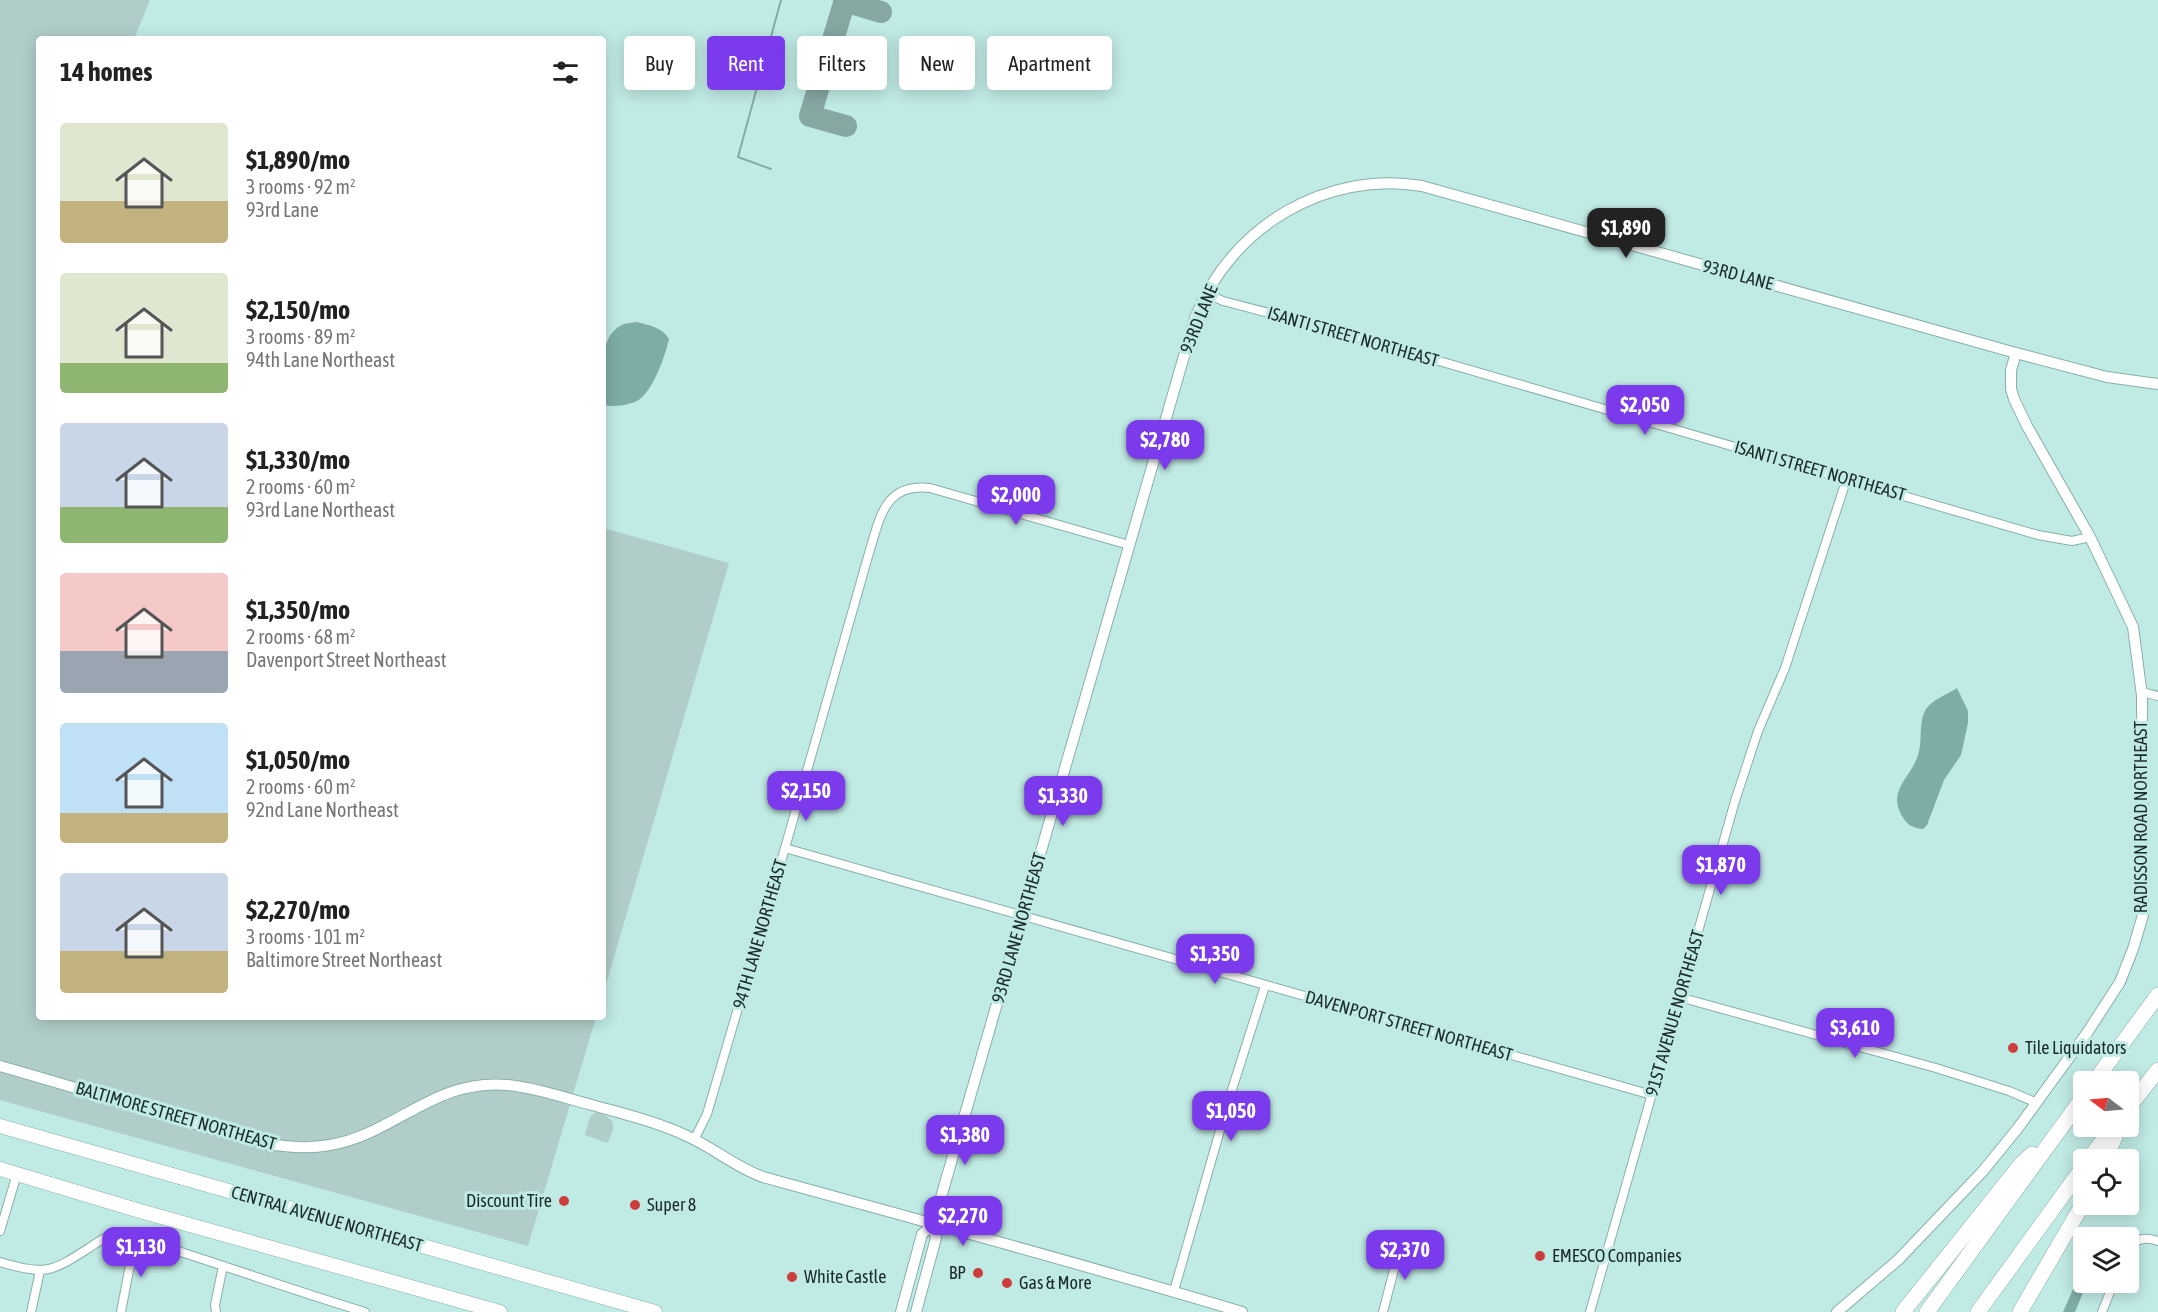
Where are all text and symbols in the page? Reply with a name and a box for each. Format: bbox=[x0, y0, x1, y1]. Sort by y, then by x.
chip: Buy bbox=[624, 36, 695, 90]
chip: Rent bbox=[707, 36, 785, 90]
chip: Filters bbox=[797, 36, 887, 90]
chip: New bbox=[899, 36, 975, 90]
chip: Apartment bbox=[987, 36, 1112, 90]
icon: filters bbox=[549, 56, 582, 89]
text: 14 homes bbox=[60, 57, 153, 87]
text: $1,890/mo bbox=[246, 145, 350, 175]
icon: home bbox=[108, 147, 180, 219]
text: 3 rooms · 92 m² bbox=[246, 175, 356, 198]
text: 93rd Lane bbox=[246, 198, 319, 221]
pin: $1,890 bbox=[1577, 208, 1675, 259]
text: $1,890 bbox=[1601, 216, 1651, 239]
street label: 93RD LANE bbox=[1700, 255, 1776, 294]
street label: 93RD LANE bbox=[1175, 281, 1222, 356]
text: $2,150/mo bbox=[246, 295, 350, 325]
icon: home bbox=[108, 297, 180, 369]
street label: ISANTI STREET NORTHEAST bbox=[1265, 302, 1441, 371]
text: 3 rooms · 89 m² bbox=[246, 325, 356, 348]
text: 94th Lane Northeast bbox=[246, 348, 395, 371]
pin: $2,050 bbox=[1596, 385, 1694, 436]
text: $2,050 bbox=[1620, 393, 1670, 416]
pin: $2,780 bbox=[1116, 420, 1214, 471]
text: $2,780 bbox=[1140, 428, 1190, 451]
street label: ISANTI STREET NORTHEAST bbox=[1732, 436, 1908, 505]
text: $1,330/mo bbox=[246, 445, 350, 475]
icon: home bbox=[108, 447, 180, 519]
text: 2 rooms · 60 m² bbox=[246, 475, 356, 498]
pin: $2,000 bbox=[967, 475, 1065, 526]
text: $2,000 bbox=[991, 483, 1041, 506]
text: 93rd Lane Northeast bbox=[246, 498, 395, 521]
text: $1,350/mo bbox=[246, 595, 350, 625]
icon: home bbox=[108, 597, 180, 669]
text: 2 rooms · 68 m² bbox=[246, 625, 356, 648]
text: Davenport Street Northeast bbox=[246, 648, 447, 671]
street label: RADISSON ROAD NORTHEAST bbox=[2130, 721, 2151, 913]
text: $1,050/mo bbox=[246, 745, 350, 775]
icon: home bbox=[108, 747, 180, 819]
pin: $2,150 bbox=[757, 771, 855, 822]
text: 2 rooms · 60 m² bbox=[246, 775, 356, 798]
pin: $1,330 bbox=[1014, 776, 1112, 827]
text: $2,150 bbox=[781, 779, 831, 802]
text: $1,330 bbox=[1038, 784, 1088, 807]
text: 92nd Lane Northeast bbox=[246, 798, 399, 821]
pin: $1,870 bbox=[1672, 845, 1770, 896]
street label: 93RD LANE NORTHEAST bbox=[987, 850, 1050, 1005]
text: $1,870 bbox=[1696, 853, 1746, 876]
street label: 94TH LANE NORTHEAST bbox=[728, 857, 791, 1011]
text: $2,270/mo bbox=[246, 895, 350, 925]
icon: home bbox=[108, 897, 180, 969]
text: 3 rooms · 101 m² bbox=[246, 925, 365, 948]
street label: 91ST AVENUE NORTHEAST bbox=[1641, 927, 1708, 1098]
pin: $1,350 bbox=[1166, 934, 1264, 985]
text: $1,350 bbox=[1190, 942, 1240, 965]
text: Baltimore Street Northeast bbox=[246, 948, 442, 971]
street label: DAVENPORT STREET NORTHEAST bbox=[1303, 986, 1515, 1065]
pin: $3,610 bbox=[1806, 1008, 1904, 1059]
text: $3,610 bbox=[1830, 1016, 1880, 1039]
place label: Tile Liquidators bbox=[2025, 1037, 2126, 1058]
marker: Tile Liquidators bbox=[2006, 1041, 2020, 1055]
north arrow bbox=[2073, 1071, 2139, 1137]
map controls bbox=[2073, 1071, 2139, 1293]
street label: BALTIMORE STREET NORTHEAST bbox=[74, 1077, 279, 1154]
pin: $1,050 bbox=[1182, 1091, 1280, 1142]
text: $1,050 bbox=[1206, 1099, 1256, 1122]
pin: $1,380 bbox=[916, 1115, 1014, 1166]
text: $1,380 bbox=[940, 1123, 990, 1146]
button: locate bbox=[2073, 1149, 2139, 1215]
street label: CENTRAL AVENUE NORTHEAST bbox=[229, 1181, 425, 1256]
place label: Discount Tire bbox=[466, 1190, 552, 1211]
marker: Discount Tire bbox=[557, 1194, 571, 1208]
place label: Super 8 bbox=[647, 1194, 696, 1215]
pin: $2,270 bbox=[914, 1196, 1012, 1247]
marker: Super 8 bbox=[628, 1198, 642, 1212]
text: $2,270 bbox=[938, 1204, 988, 1227]
pin: $1,130 bbox=[92, 1227, 190, 1278]
button: layers bbox=[2073, 1227, 2139, 1293]
pin: $2,370 bbox=[1356, 1230, 1454, 1281]
text: $1,130 bbox=[116, 1235, 166, 1258]
text: $2,370 bbox=[1380, 1238, 1430, 1261]
place label: EMESCO Companies bbox=[1552, 1245, 1682, 1266]
marker: EMESCO Companies bbox=[1533, 1249, 1547, 1263]
place label: BP bbox=[949, 1262, 966, 1283]
place label: White Castle bbox=[804, 1266, 886, 1287]
marker: BP bbox=[971, 1266, 985, 1280]
marker: White Castle bbox=[785, 1270, 799, 1284]
place label: Gas & More bbox=[1019, 1272, 1092, 1293]
marker: Gas & More bbox=[1000, 1276, 1014, 1290]

